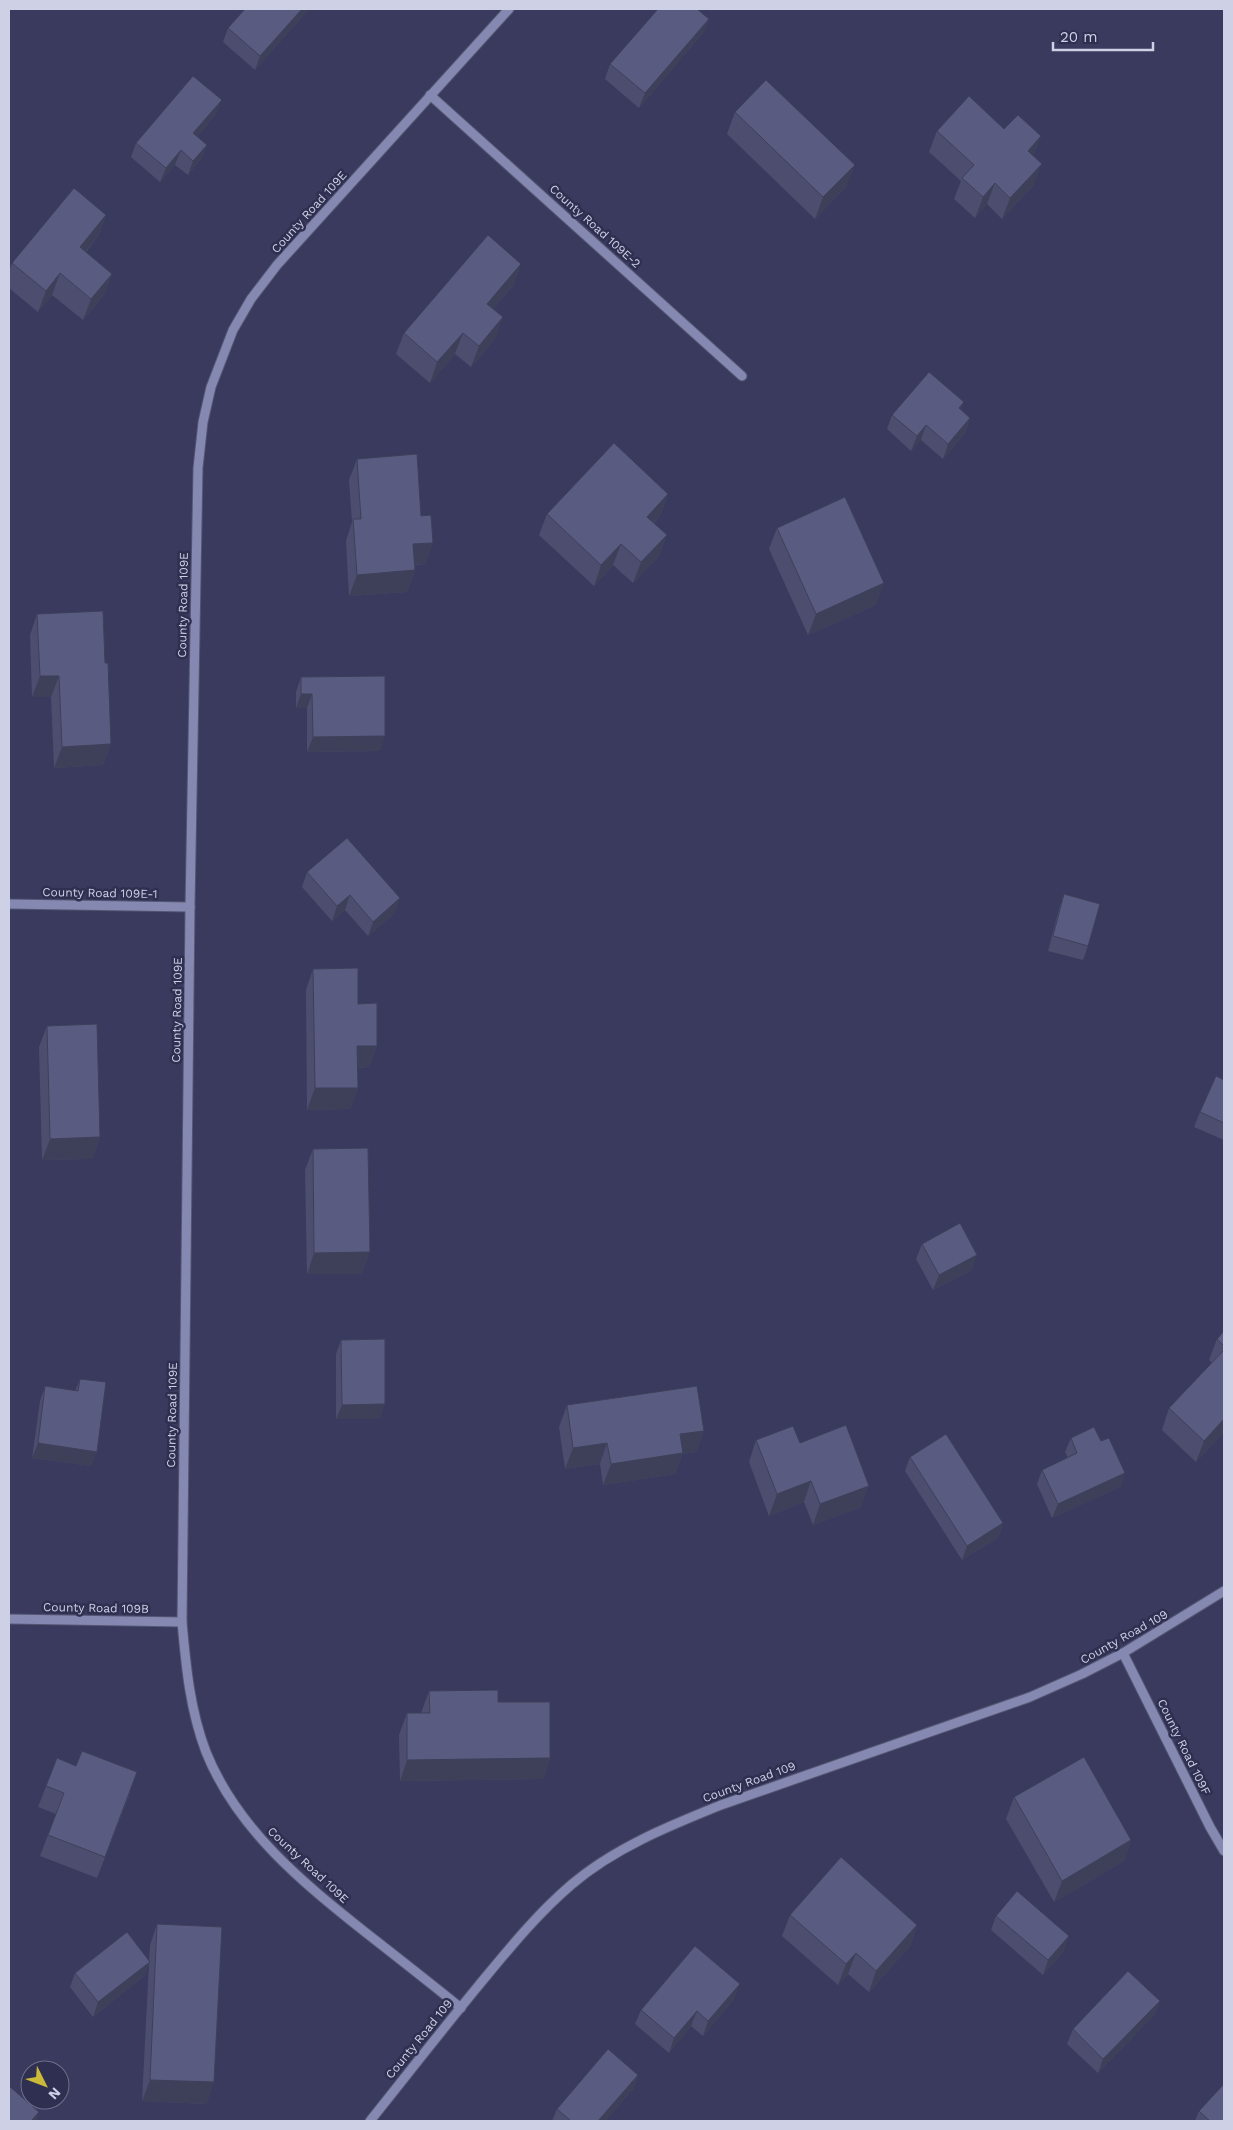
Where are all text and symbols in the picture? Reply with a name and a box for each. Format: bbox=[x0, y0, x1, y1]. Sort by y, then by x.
scale bar bbox=[1053, 20, 1153, 52]
text: 20 m bbox=[1060, 28, 1098, 46]
street label: County Road 109E bbox=[268, 168, 350, 256]
street label: County Road 109E-2 bbox=[547, 181, 643, 271]
street label: County Road 109E bbox=[175, 552, 191, 658]
street label: County Road 109E-1 bbox=[42, 885, 158, 901]
street label: County Road 109E bbox=[169, 957, 185, 1063]
street label: County Road 109E bbox=[164, 1362, 180, 1468]
street label: County Road 109B bbox=[43, 1600, 149, 1616]
street label: County Road 109 bbox=[1078, 1607, 1170, 1667]
street label: County Road 109F bbox=[1155, 1697, 1213, 1797]
street label: County Road 109 bbox=[701, 1759, 797, 1805]
street label: County Road 109E bbox=[265, 1824, 352, 1906]
street label: County Road 109 bbox=[383, 1997, 455, 2081]
north arrow bbox=[20, 2060, 70, 2110]
text: N bbox=[45, 2084, 64, 2103]

